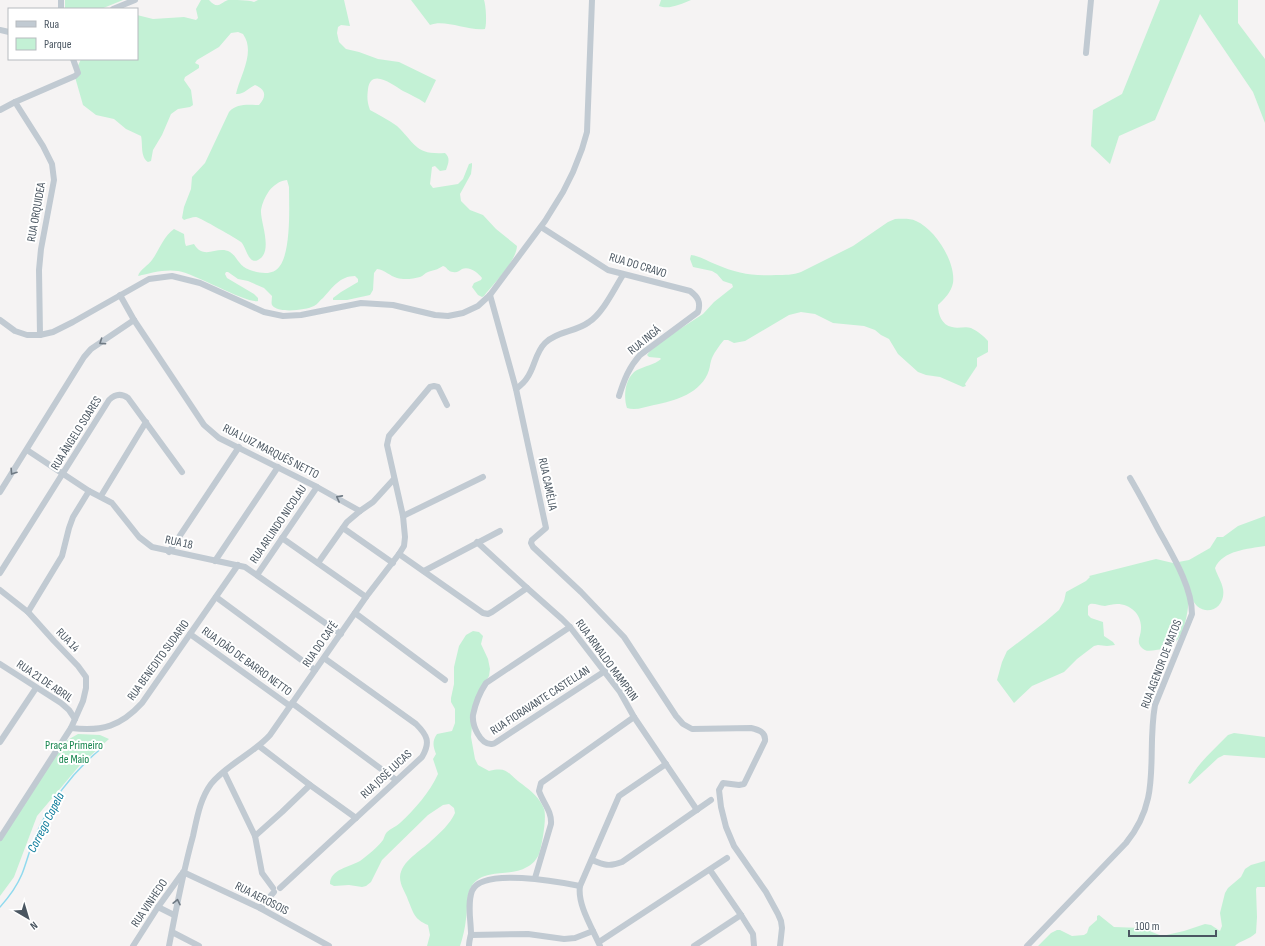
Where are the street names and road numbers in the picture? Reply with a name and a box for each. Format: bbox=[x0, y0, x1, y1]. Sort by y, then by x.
street label: RUA ORQUIDEA bbox=[24, 180, 49, 243]
street label: RUA DO CRAVO bbox=[607, 250, 669, 281]
street label: RUA INGÁ bbox=[625, 322, 664, 358]
street label: RUA ÂNGELO SOARES bbox=[48, 394, 105, 473]
street label: RUA LUIZ MARQUÊS NETTO bbox=[220, 421, 321, 482]
street label: RUA CAMÉLIA bbox=[535, 456, 561, 513]
street label: RUA ARLINDO NICOLAU bbox=[247, 482, 310, 566]
street label: RUA 18 bbox=[164, 532, 194, 553]
street label: RUA BENEDITO SUDARIO bbox=[124, 617, 193, 704]
street label: RUA ARNALDO MAMPRIN bbox=[572, 617, 641, 704]
street label: RUA DO CAFÉ bbox=[299, 618, 342, 670]
street label: RUA AGENOR DE MATOS bbox=[1138, 618, 1185, 711]
street label: RUA JOÃO DE BARRO NETTO bbox=[199, 624, 295, 699]
street label: RUA 14 bbox=[53, 625, 83, 655]
street label: RUA 21 DE ABRIL bbox=[14, 657, 76, 706]
street label: RUA FIORAVANTE CASTELLAN bbox=[488, 663, 593, 738]
street label: RUA JOSÉ LUCAS bbox=[357, 747, 415, 802]
street label: RUA VINHEDO bbox=[128, 876, 171, 930]
street label: RUA AEROSOIS bbox=[232, 879, 291, 918]

